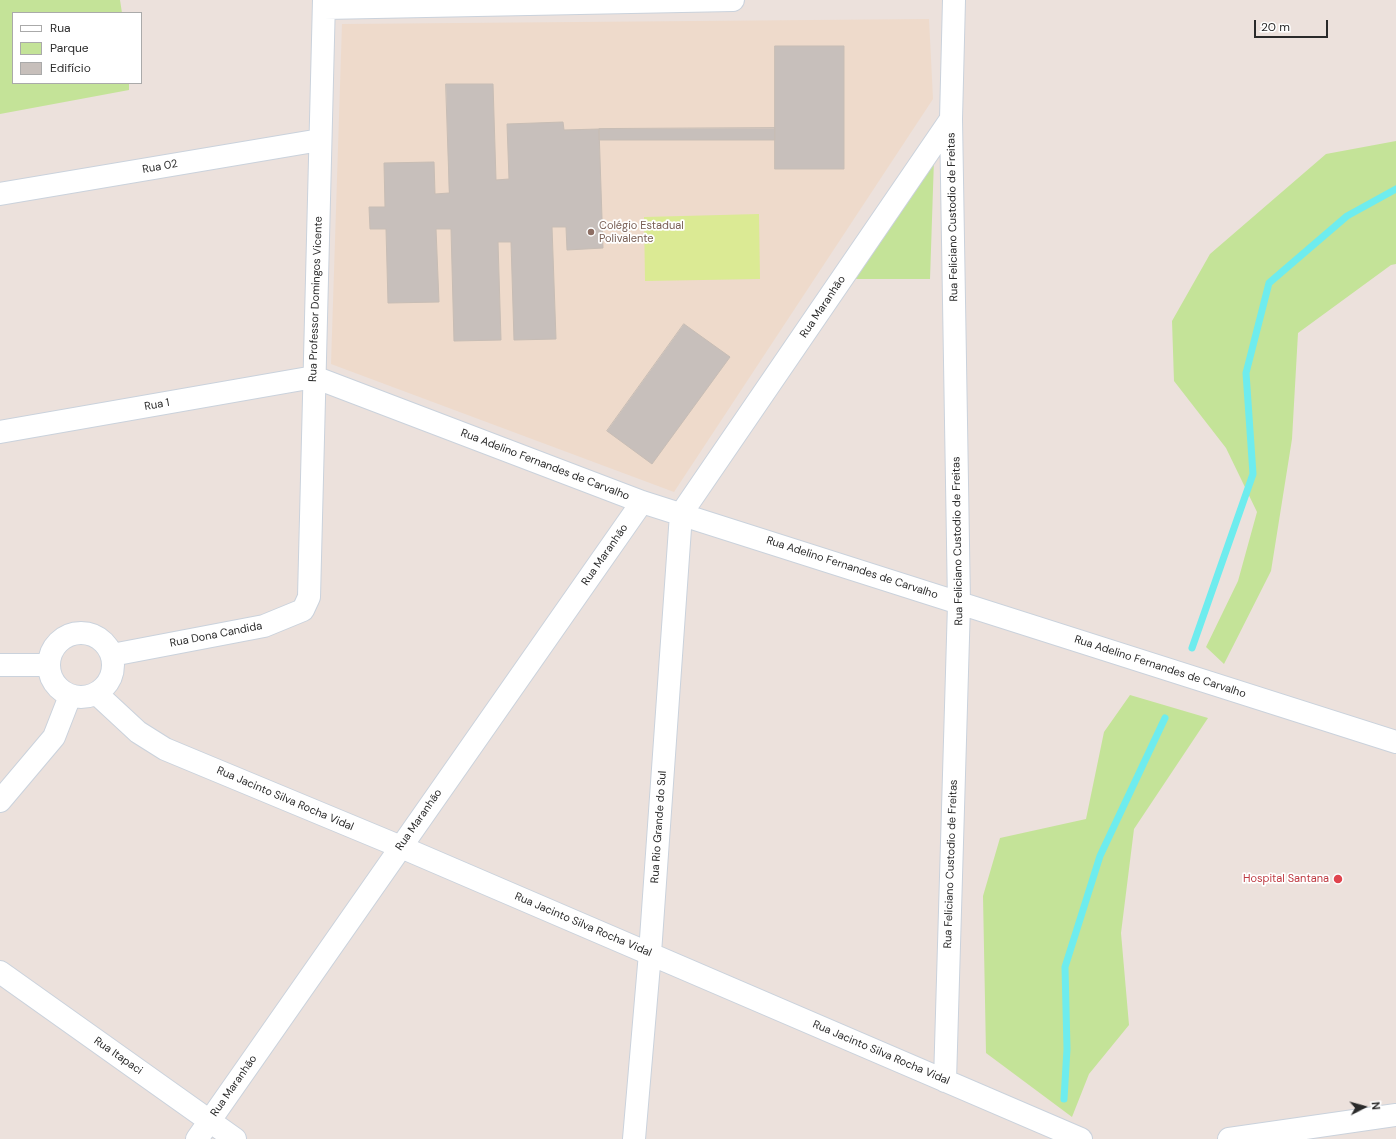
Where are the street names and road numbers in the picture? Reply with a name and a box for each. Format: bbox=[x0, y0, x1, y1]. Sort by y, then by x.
street label: Rua Feliciano Custodio de Freitas bbox=[945, 132, 961, 302]
street label: Rua 02 bbox=[141, 157, 179, 177]
street label: Rua Professor Domingos Vicente bbox=[307, 216, 325, 382]
street label: Rua Maranhão bbox=[797, 273, 849, 341]
street label: Rua 1 bbox=[143, 396, 171, 414]
street label: Rua Adelino Fernandes de Carvalho bbox=[459, 427, 631, 503]
street label: Rua Feliciano Custodio de Freitas bbox=[950, 456, 966, 626]
street label: Rua Maranhão bbox=[579, 522, 631, 588]
street label: Rua Adelino Fernandes de Carvalho bbox=[764, 534, 940, 602]
street label: Rua Dona Candida bbox=[169, 620, 263, 650]
street label: Rua Adelino Fernandes de Carvalho bbox=[1072, 633, 1248, 701]
street label: Rua Jacinto Silva Rocha Vidal bbox=[214, 764, 356, 834]
street label: Rua Rio Grande do Sul bbox=[648, 770, 670, 884]
street label: Rua Feliciano Custodio de Freitas bbox=[941, 779, 961, 949]
street label: Rua Maranhão bbox=[393, 787, 445, 853]
street label: Rua Jacinto Silva Rocha Vidal bbox=[512, 890, 654, 960]
street label: Rua Jacinto Silva Rocha Vidal bbox=[810, 1018, 952, 1088]
street label: Rua Itapaci bbox=[91, 1034, 145, 1078]
street label: Rua Maranhão bbox=[208, 1053, 260, 1119]

